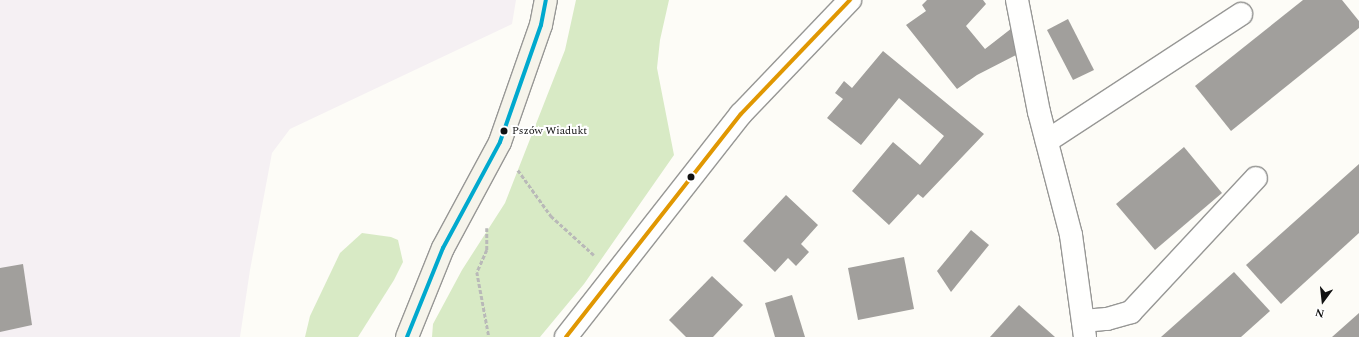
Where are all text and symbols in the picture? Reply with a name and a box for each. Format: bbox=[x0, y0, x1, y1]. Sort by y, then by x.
place label: Pszów Wiadukt bbox=[512, 124, 587, 138]
marker: Pszów Wiadukt bbox=[499, 126, 509, 136]
unlabelled marker bbox=[686, 172, 696, 182]
north arrow bbox=[1303, 281, 1343, 321]
text: N bbox=[1313, 304, 1326, 322]

